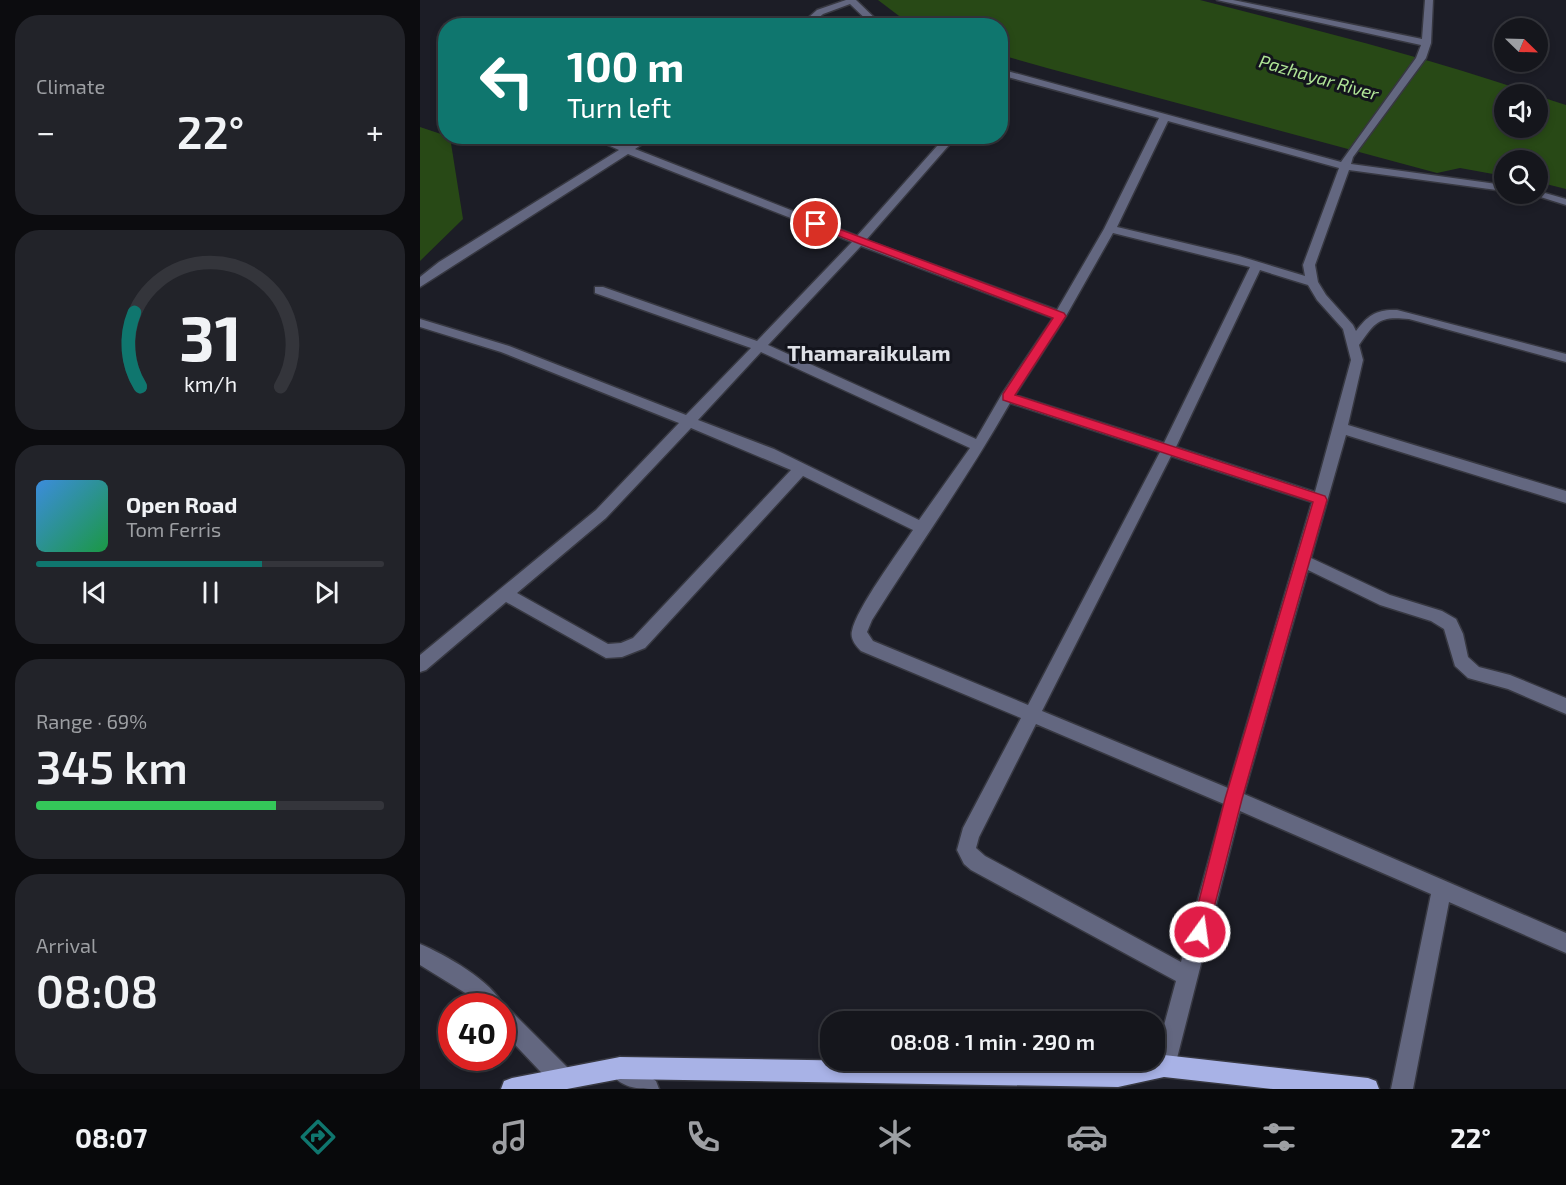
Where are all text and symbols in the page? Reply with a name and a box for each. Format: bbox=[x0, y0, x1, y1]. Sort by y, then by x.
north arrow bbox=[1494, 18, 1548, 72]
map controls bbox=[1494, 18, 1548, 204]
text: 100 m bbox=[567, 40, 684, 90]
icon: left bbox=[468, 42, 546, 120]
water label: Pazhayar River bbox=[1257, 49, 1382, 105]
text: Climate bbox=[36, 74, 105, 98]
button: sound bbox=[1494, 84, 1548, 138]
text: Turn left bbox=[567, 91, 671, 123]
text: 22° bbox=[177, 104, 244, 158]
text: − bbox=[36, 111, 55, 151]
text: + bbox=[366, 111, 384, 151]
button: search bbox=[1494, 150, 1548, 204]
pin bbox=[790, 198, 841, 249]
icon: arrive bbox=[799, 207, 832, 240]
text: 31 bbox=[179, 299, 241, 374]
district label: Thamaraikulam bbox=[787, 339, 951, 365]
text: km/h bbox=[183, 371, 237, 396]
text: Open Road bbox=[126, 491, 238, 517]
text: Tom Ferris bbox=[126, 517, 221, 541]
icon: previous bbox=[78, 576, 111, 609]
icon: pause bbox=[194, 576, 227, 609]
icon: next bbox=[310, 576, 343, 609]
text: Range · 69% bbox=[36, 709, 147, 733]
text: 345 km bbox=[36, 739, 188, 793]
position arrow bbox=[1168, 900, 1232, 964]
text: Arrival bbox=[36, 933, 97, 957]
text: 08:08 bbox=[36, 963, 158, 1017]
speed limit sign: 40 bbox=[438, 993, 516, 1071]
text: 08:08 · 1 min · 290 m bbox=[890, 1028, 1095, 1054]
icon: directions bbox=[297, 1116, 339, 1158]
icon: music bbox=[489, 1116, 531, 1158]
icon: phone bbox=[682, 1116, 724, 1158]
icon: climate bbox=[874, 1116, 916, 1158]
icon: car bbox=[1066, 1116, 1108, 1158]
icon: filters bbox=[1258, 1116, 1300, 1158]
text: 08:07 bbox=[75, 1121, 147, 1153]
text: 22° bbox=[1450, 1121, 1491, 1153]

